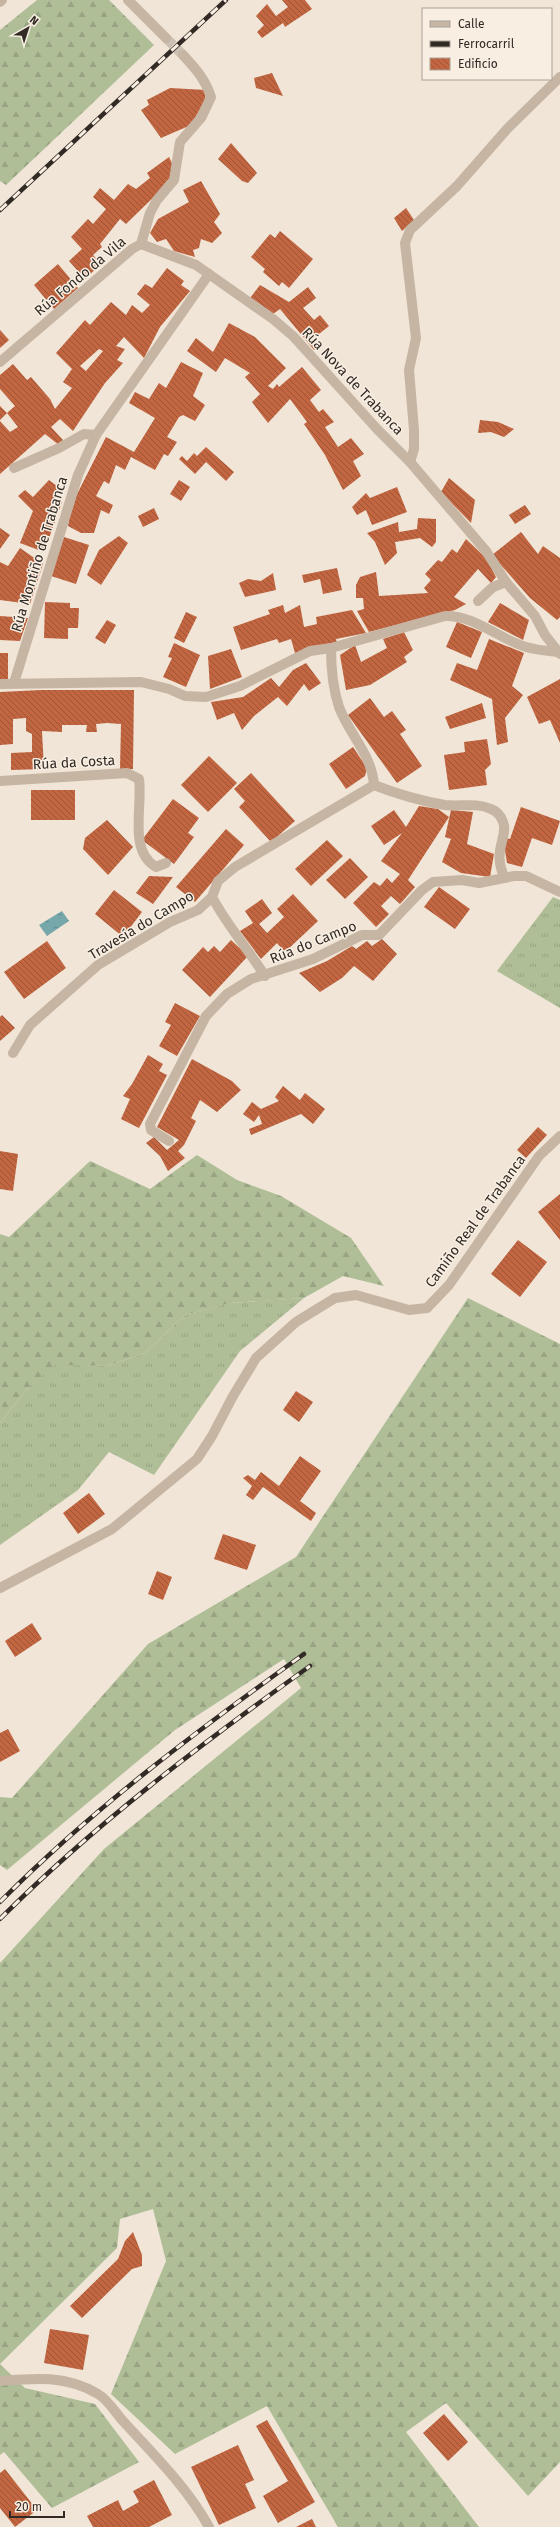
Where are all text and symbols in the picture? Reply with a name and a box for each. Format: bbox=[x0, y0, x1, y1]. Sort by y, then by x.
north arrow bbox=[8, 8, 48, 48]
legend bbox=[422, 8, 552, 80]
text: N bbox=[27, 13, 41, 28]
text: Calle bbox=[458, 17, 485, 31]
text: Ferrocarril bbox=[458, 37, 515, 51]
text: Edificio bbox=[458, 57, 498, 71]
street label: Rúa Fondo da Vila bbox=[31, 233, 129, 320]
street label: Rúa Nova de Trabanca bbox=[298, 324, 407, 439]
street label: Rúa Montiño de Trabanca bbox=[8, 474, 71, 634]
street label: Rúa da Costa bbox=[32, 752, 116, 773]
street label: Travesía do Campo bbox=[86, 887, 197, 963]
street label: Rúa do Campo bbox=[267, 917, 359, 968]
street label: Camiño Real de Trabanca bbox=[422, 1152, 529, 1291]
scale bar bbox=[10, 2493, 64, 2519]
text: 20 m bbox=[16, 2500, 42, 2514]

